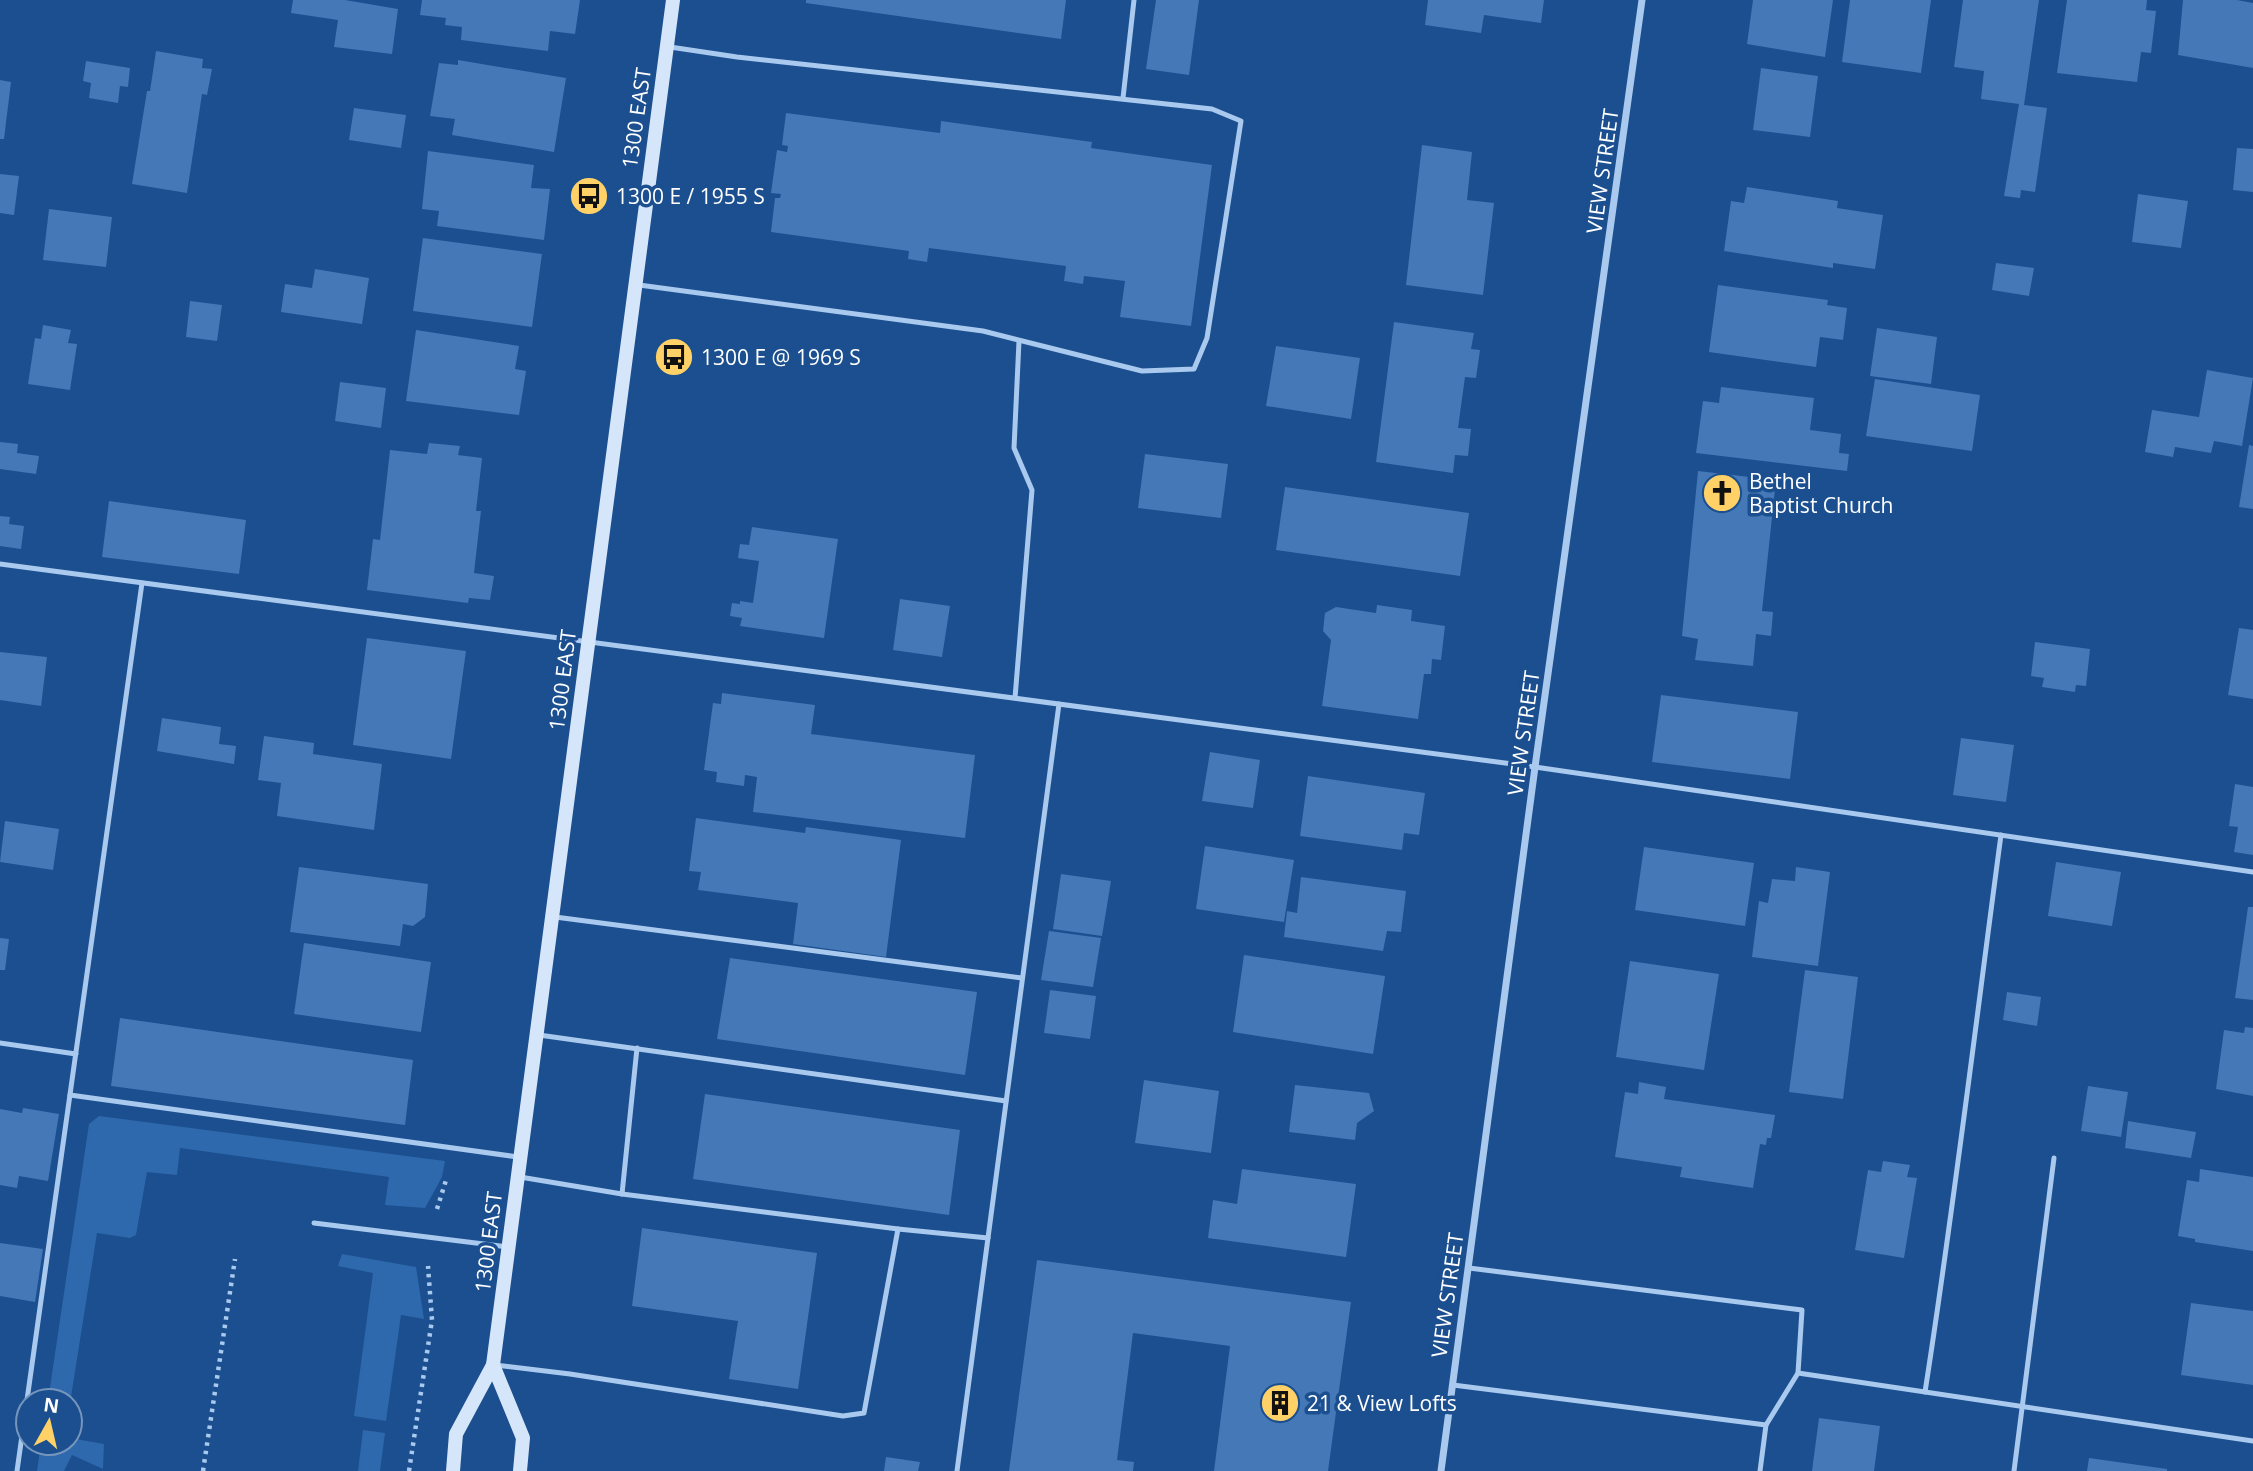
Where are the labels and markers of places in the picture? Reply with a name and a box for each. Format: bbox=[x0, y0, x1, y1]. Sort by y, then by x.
bus stop icon: 1300 E / 1955 S bbox=[568, 175, 610, 217]
place label: 1300 E / 1955 S bbox=[616, 182, 765, 210]
bus stop icon: 1300 E @ 1969 S bbox=[653, 336, 695, 378]
place label: 1300 E @ 1969 S bbox=[701, 343, 861, 371]
place label: Bethel Baptist Church bbox=[1749, 467, 1893, 519]
church icon: Bethel Baptist Church bbox=[1701, 472, 1743, 514]
building icon: 21 & View Lofts bbox=[1259, 1382, 1301, 1424]
place label: 21 & View Lofts bbox=[1307, 1389, 1457, 1417]

